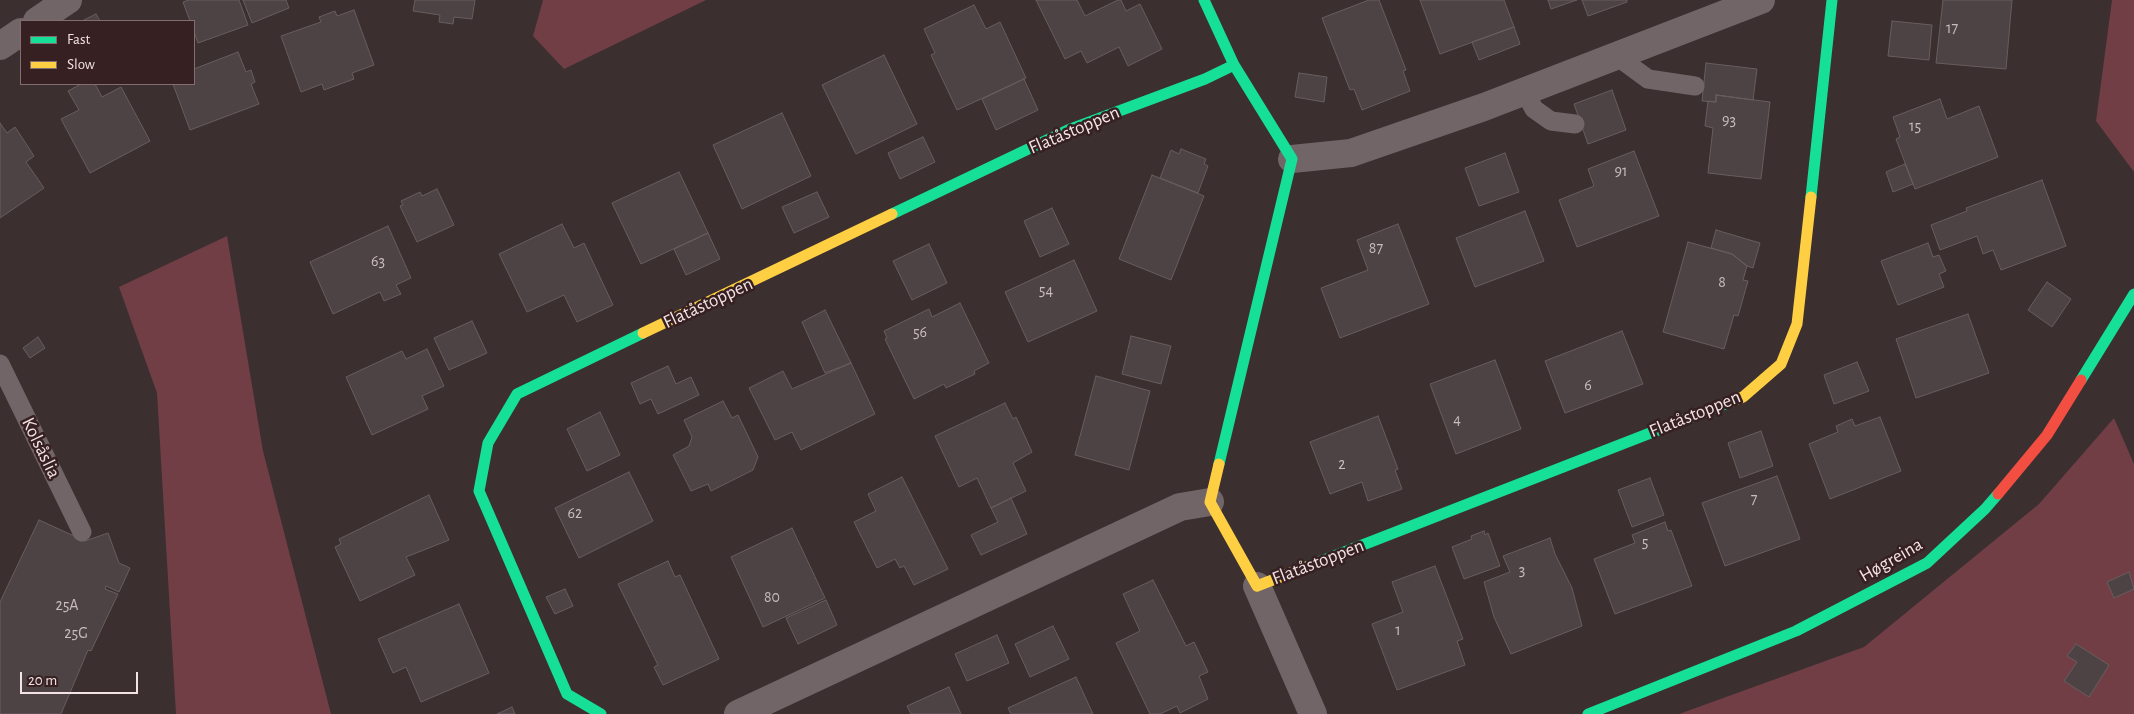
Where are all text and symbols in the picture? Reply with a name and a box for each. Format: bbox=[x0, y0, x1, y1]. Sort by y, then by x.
house number: 17 bbox=[1946, 18, 1958, 38]
legend bbox=[20, 20, 195, 85]
text: Fast bbox=[67, 32, 90, 47]
text: Slow bbox=[67, 57, 95, 72]
street label: Flatåstoppen bbox=[1025, 101, 1123, 159]
house number: 93 bbox=[1722, 110, 1736, 130]
house number: 15 bbox=[1909, 116, 1921, 136]
house number: 91 bbox=[1614, 161, 1628, 181]
house number: 87 bbox=[1369, 238, 1383, 258]
house number: 63 bbox=[371, 251, 385, 271]
street label: Flatåstoppen bbox=[659, 272, 757, 334]
house number: 8 bbox=[1718, 272, 1726, 292]
house number: 54 bbox=[1039, 280, 1053, 300]
house number: 56 bbox=[913, 322, 927, 342]
house number: 6 bbox=[1584, 375, 1592, 395]
street label: Flatåstoppen bbox=[1646, 385, 1744, 443]
house number: 4 bbox=[1453, 409, 1461, 429]
street label: Kolsåslia bbox=[17, 414, 65, 482]
house number: 2 bbox=[1338, 454, 1346, 474]
house number: 7 bbox=[1751, 489, 1757, 509]
house number: 62 bbox=[568, 503, 582, 523]
house number: 5 bbox=[1642, 532, 1648, 552]
street label: Høgreina bbox=[1855, 533, 1927, 587]
street label: Flatåstoppen bbox=[1269, 534, 1367, 590]
house number: 3 bbox=[1519, 560, 1525, 580]
house number: 80 bbox=[764, 587, 780, 607]
house number: 25A bbox=[55, 595, 79, 615]
house number: 1 bbox=[1395, 620, 1401, 640]
house number: 25G bbox=[64, 623, 88, 643]
scale bar bbox=[22, 662, 140, 694]
text: 20 m bbox=[28, 673, 57, 688]

